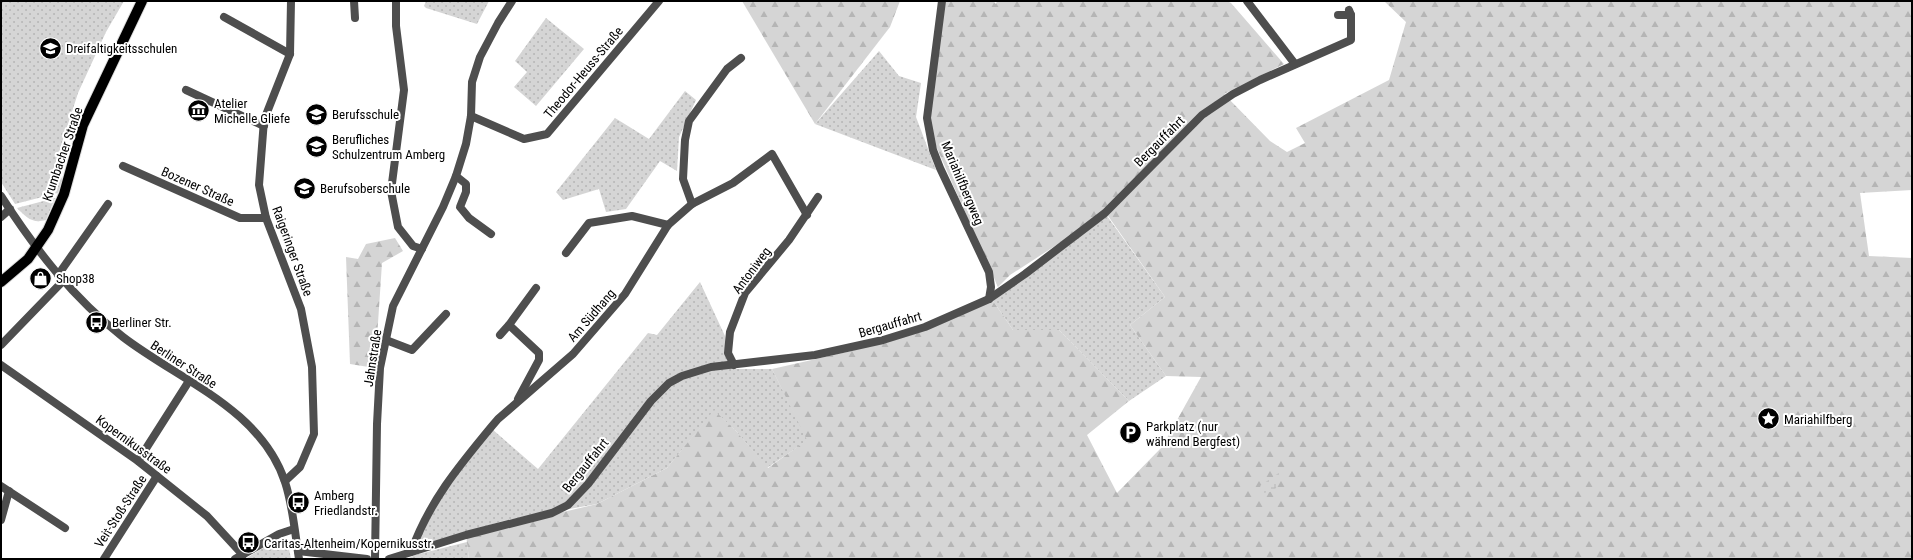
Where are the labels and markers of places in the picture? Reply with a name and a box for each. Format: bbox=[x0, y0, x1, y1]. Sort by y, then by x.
school or university icon: Dreifaltigkeitsschulen bbox=[37, 35, 63, 61]
place label: Dreifaltigkeitsschulen bbox=[66, 41, 177, 56]
place label: Atelier Michelle Gliefe bbox=[214, 96, 290, 126]
museum icon: Atelier Michelle Gliefe bbox=[185, 97, 211, 123]
school or university icon: Berufsschule bbox=[304, 101, 330, 127]
place label: Berufsschule bbox=[332, 107, 399, 122]
place label: Berufliches Schulzentrum Amberg bbox=[332, 132, 445, 162]
school or university icon: Berufliches Schulzentrum Amberg bbox=[304, 133, 330, 159]
school or university icon: Berufsoberschule bbox=[291, 175, 317, 201]
place label: Berufsoberschule bbox=[320, 181, 410, 196]
shop icon: Shop38 bbox=[28, 265, 54, 291]
place label: Shop38 bbox=[56, 271, 95, 286]
bus stop icon: Berliner Str. bbox=[84, 309, 110, 335]
place label: Berliner Str. bbox=[112, 315, 172, 330]
place icon: Mariahilfberg bbox=[1756, 406, 1782, 432]
place label: Mariahilfberg bbox=[1784, 412, 1852, 427]
place label: Parkplatz (nur während Bergfest) bbox=[1146, 419, 1240, 449]
parking icon: Parkplatz (nur während Bergfest) bbox=[1117, 420, 1143, 446]
place label: Amberg Friedlandstr. bbox=[314, 488, 378, 518]
bus stop icon: Amberg Friedlandstr. bbox=[286, 489, 312, 515]
bus stop icon: Caritas-Altenheim/Kopernikusstr. bbox=[235, 530, 261, 556]
place label: Caritas-Altenheim/Kopernikusstr. bbox=[264, 536, 434, 551]

